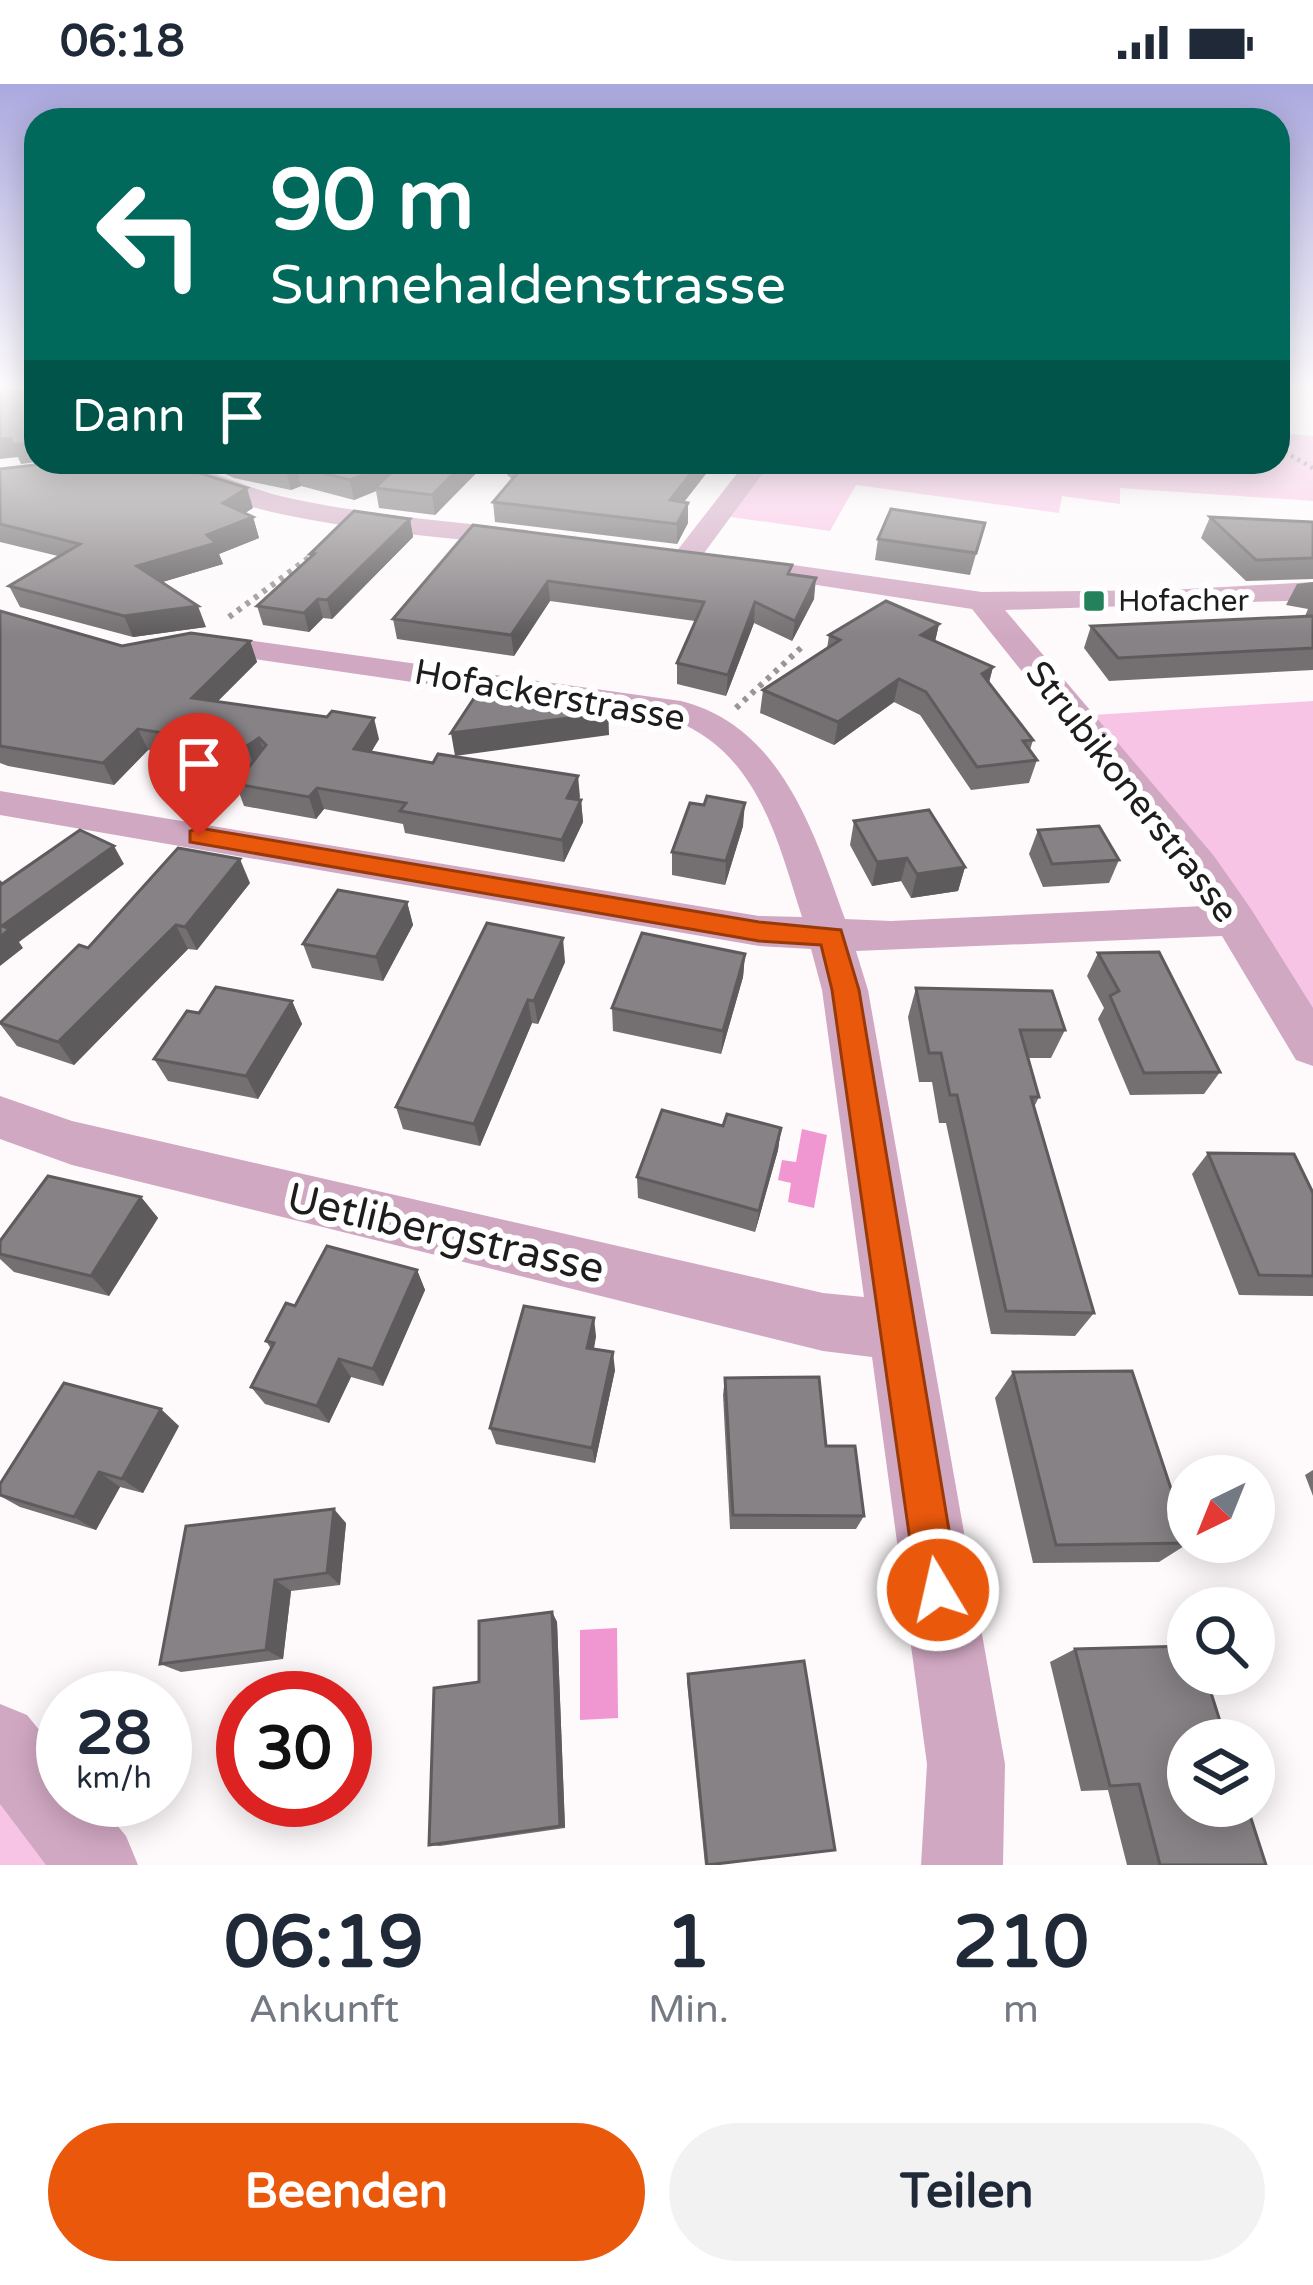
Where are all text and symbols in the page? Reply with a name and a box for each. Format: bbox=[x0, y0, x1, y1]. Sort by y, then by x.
text: 06:18 bbox=[60, 15, 185, 69]
text: 90 m bbox=[270, 151, 474, 252]
icon: left bbox=[72, 156, 228, 312]
text: Sunnehaldenstrasse bbox=[270, 253, 786, 318]
icon: arrive bbox=[209, 384, 275, 450]
text: Dann bbox=[72, 390, 185, 444]
place label: Hofacher bbox=[1118, 583, 1249, 620]
marker: Hofacher bbox=[1081, 588, 1107, 614]
street label: Hofackerstrasse bbox=[411, 650, 689, 740]
street label: Strubikonerstrasse bbox=[1016, 653, 1247, 931]
pin bbox=[148, 713, 250, 836]
icon: arrive bbox=[166, 731, 232, 797]
street label: Uetlibergstrasse bbox=[282, 1172, 609, 1295]
north arrow bbox=[1167, 1455, 1275, 1563]
map controls bbox=[1167, 1455, 1275, 1827]
position arrow bbox=[875, 1527, 1001, 1653]
button: search bbox=[1167, 1587, 1275, 1695]
speed limit sign: 30 bbox=[216, 1671, 372, 1827]
text: 28 bbox=[76, 1698, 152, 1770]
button: layers bbox=[1167, 1719, 1275, 1827]
text: km/h bbox=[76, 1760, 152, 1797]
text: 06:19 bbox=[224, 1900, 424, 1987]
text: 1 bbox=[666, 1900, 711, 1987]
text: 210 bbox=[953, 1900, 1089, 1987]
text: Ankunft bbox=[249, 1986, 399, 2033]
text: Min. bbox=[648, 1986, 729, 2033]
text: m bbox=[1003, 1986, 1039, 2033]
button: Beenden bbox=[48, 2123, 645, 2261]
button: Teilen bbox=[669, 2123, 1265, 2261]

